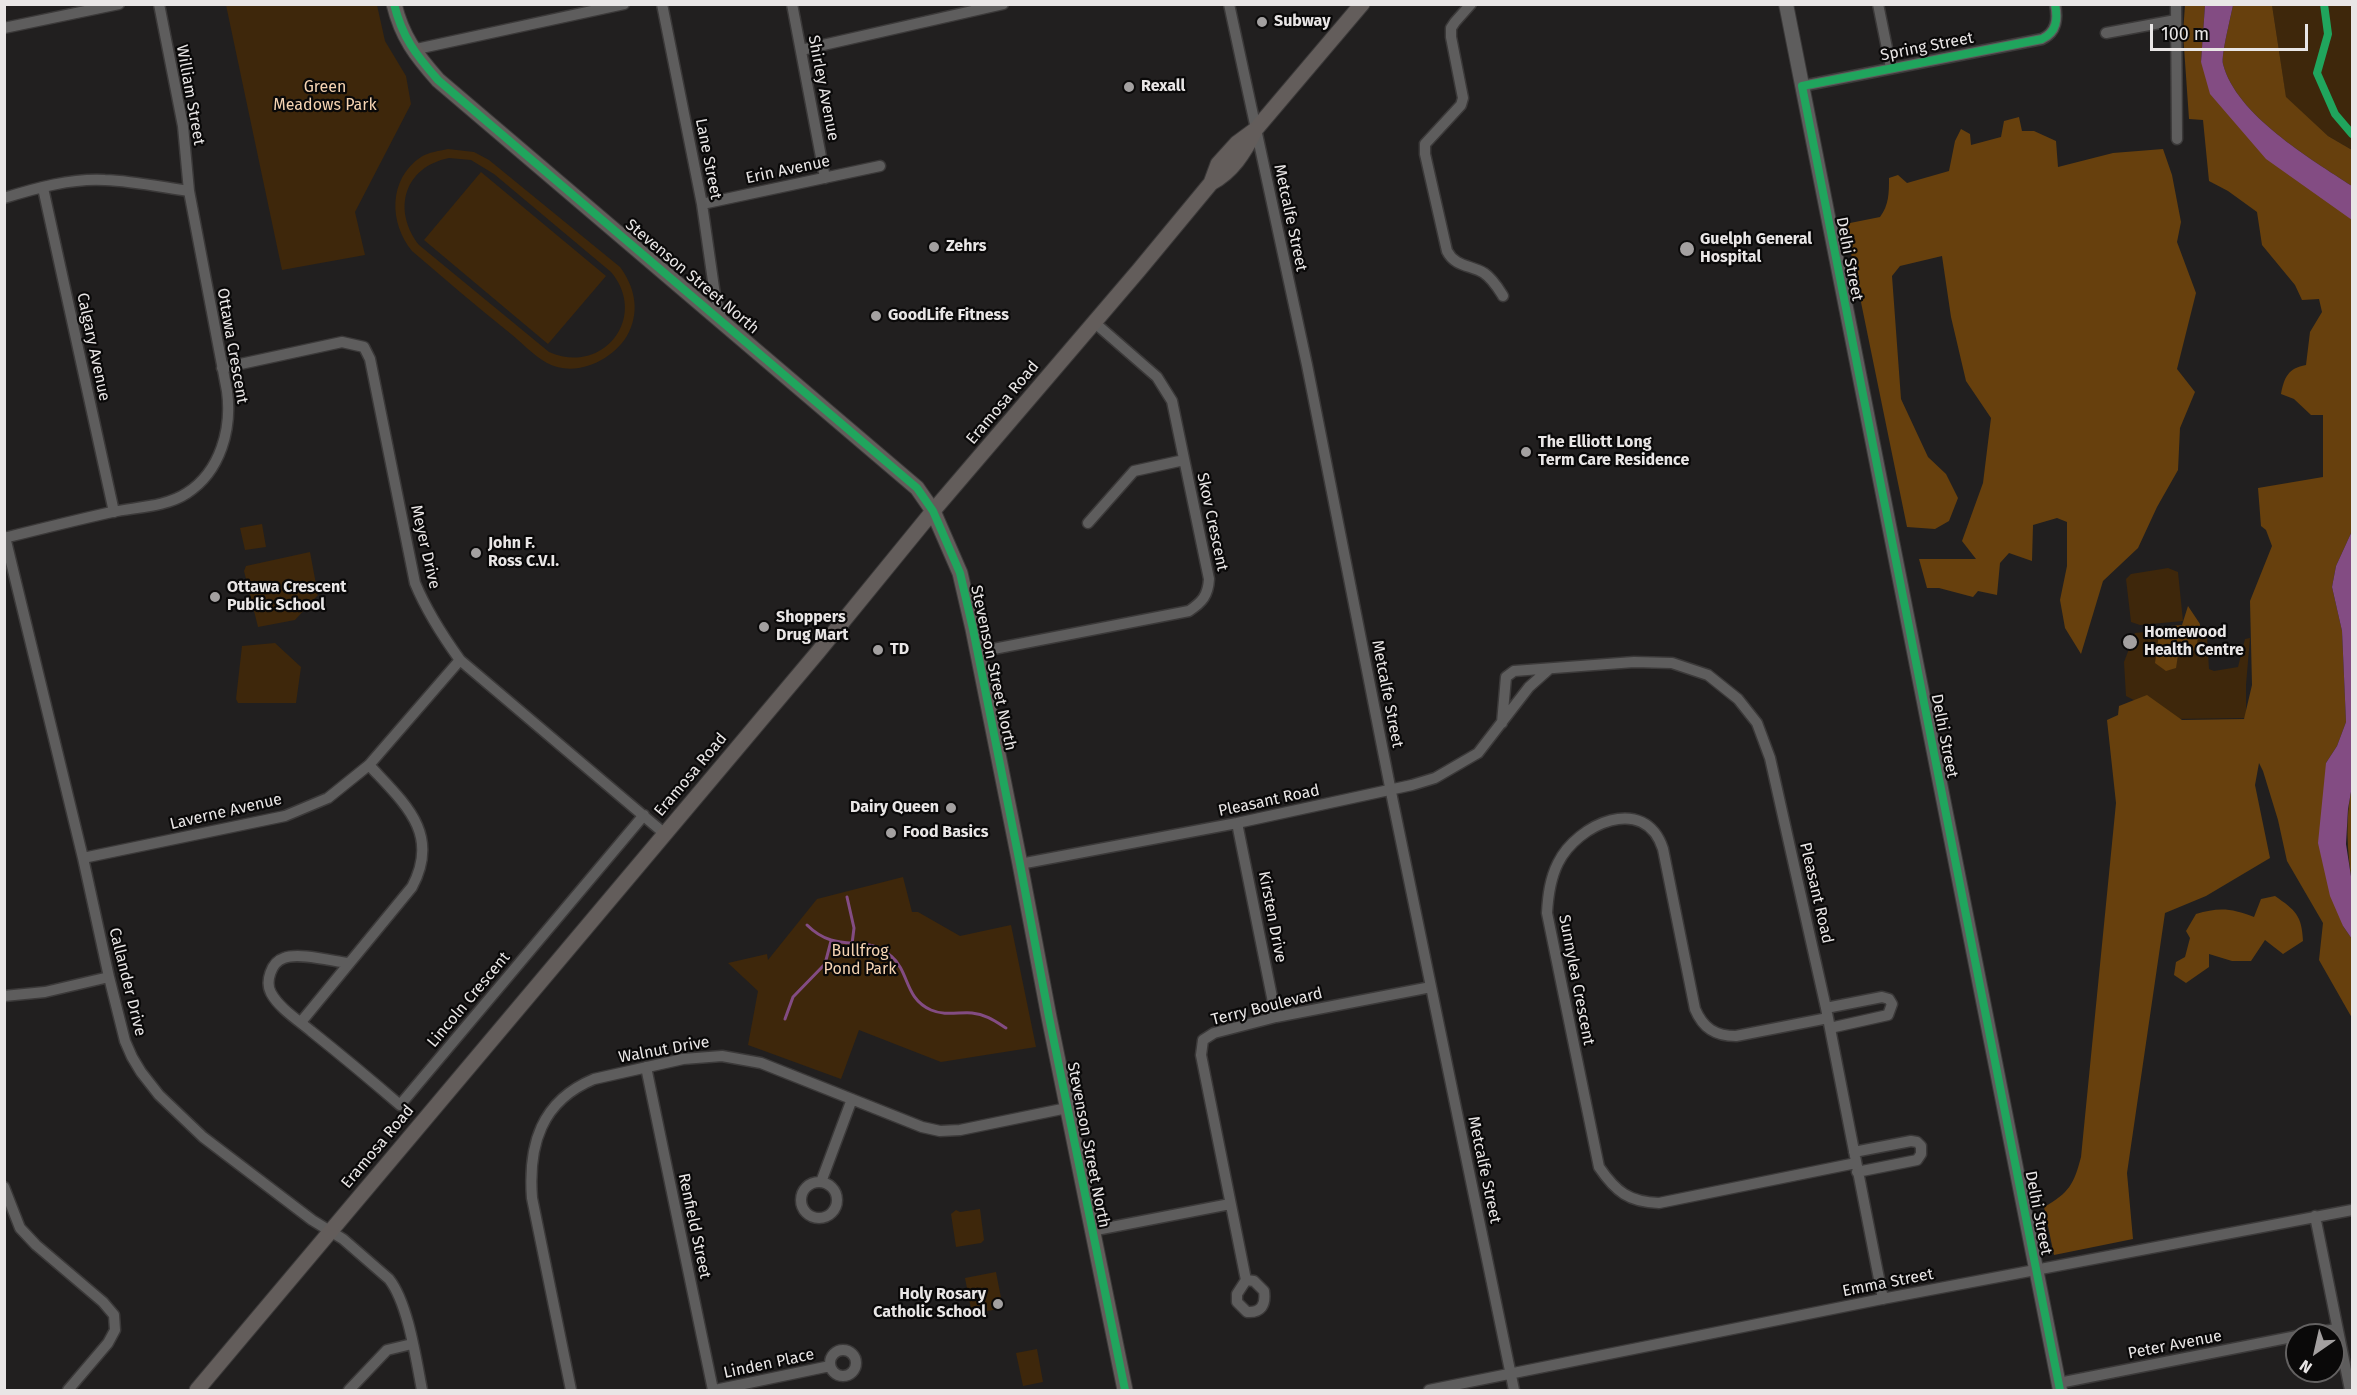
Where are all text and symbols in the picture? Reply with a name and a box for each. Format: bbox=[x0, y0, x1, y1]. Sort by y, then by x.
place label: Subway bbox=[1274, 12, 1330, 32]
scale bar bbox=[2153, 12, 2310, 50]
marker: Subway bbox=[1255, 15, 1269, 29]
text: 100 m bbox=[2161, 23, 2209, 45]
street label: Spring Street bbox=[1879, 29, 1975, 65]
street label: Shirley Avenue bbox=[803, 34, 843, 142]
street label: William Street bbox=[172, 43, 208, 147]
place label: Rexall bbox=[1141, 77, 1185, 97]
park label: Green Meadows Park bbox=[273, 78, 377, 116]
marker: Rexall bbox=[1122, 80, 1136, 94]
street label: Lane Street bbox=[691, 117, 725, 201]
street label: Erin Avenue bbox=[744, 152, 832, 188]
street label: Metcalfe Street bbox=[1269, 163, 1311, 273]
street label: Stevenson Street North bbox=[621, 215, 763, 339]
street label: Delhi Street bbox=[1831, 215, 1867, 303]
place label: Guelph General Hospital bbox=[1700, 230, 1812, 268]
place label: Zehrs bbox=[946, 237, 986, 257]
marker: Zehrs bbox=[927, 240, 941, 254]
marker: Guelph General Hospital bbox=[1678, 240, 1696, 258]
street label: Ottawa Crescent bbox=[212, 287, 252, 405]
street label: Calgary Avenue bbox=[72, 291, 114, 403]
place label: GoodLife Fitness bbox=[888, 306, 1009, 326]
marker: GoodLife Fitness bbox=[869, 309, 883, 323]
street label: Eramosa Road bbox=[963, 357, 1043, 449]
place label: The Elliott Long Term Care Residence bbox=[1538, 433, 1689, 471]
marker: The Elliott Long Term Care Residence bbox=[1519, 445, 1533, 459]
street label: Skov Crescent bbox=[1192, 471, 1232, 573]
street label: Meyer Drive bbox=[406, 503, 444, 591]
place label: John F. Ross C.V.I. bbox=[488, 534, 559, 572]
marker: John F. Ross C.V.I. bbox=[469, 546, 483, 560]
place label: Ottawa Crescent Public School bbox=[227, 578, 346, 616]
street label: Stevenson Street North bbox=[966, 584, 1020, 752]
marker: Ottawa Crescent Public School bbox=[208, 590, 222, 604]
place label: Shoppers Drug Mart bbox=[776, 608, 849, 646]
marker: Shoppers Drug Mart bbox=[757, 620, 771, 634]
place label: Homewood Health Centre bbox=[2144, 623, 2244, 661]
marker: Homewood Health Centre bbox=[2121, 633, 2139, 651]
street label: Metcalfe Street bbox=[1367, 639, 1407, 749]
place label: TD bbox=[890, 640, 909, 660]
marker: TD bbox=[871, 643, 885, 657]
street label: Delhi Street bbox=[1926, 692, 1962, 780]
street label: Eramosa Road bbox=[651, 729, 731, 821]
street label: Pleasant Road bbox=[1217, 781, 1321, 821]
street label: Laverne Avenue bbox=[168, 790, 284, 834]
place label: Dairy Queen bbox=[850, 798, 939, 818]
marker: Dairy Queen bbox=[944, 801, 958, 815]
place label: Food Basics bbox=[903, 823, 988, 843]
marker: Food Basics bbox=[884, 826, 898, 840]
street label: Pleasant Road bbox=[1795, 841, 1837, 945]
street label: Kirsten Drive bbox=[1254, 870, 1290, 964]
street label: Sunnylea Crescent bbox=[1554, 913, 1598, 1047]
street label: Callander Drive bbox=[104, 926, 150, 1038]
park label: Bullfrog Pond Park bbox=[824, 942, 896, 980]
street label: Lincoln Crescent bbox=[424, 948, 514, 1052]
street label: Terry Boulevard bbox=[1209, 984, 1325, 1030]
street label: Walnut Drive bbox=[617, 1033, 711, 1067]
street label: Stevenson Street North bbox=[1063, 1060, 1113, 1230]
street label: Eramosa Road bbox=[338, 1101, 418, 1193]
street label: Metcalfe Street bbox=[1463, 1115, 1505, 1225]
street label: Delhi Street bbox=[2020, 1169, 2056, 1257]
street label: Renfield Street bbox=[673, 1172, 715, 1280]
street label: Emma Street bbox=[1841, 1265, 1935, 1301]
place label: Holy Rosary Catholic School bbox=[873, 1285, 986, 1323]
marker: Holy Rosary Catholic School bbox=[991, 1297, 1005, 1311]
north arrow bbox=[2285, 1323, 2345, 1383]
street label: Peter Avenue bbox=[2126, 1326, 2224, 1364]
street label: Linden Place bbox=[722, 1345, 816, 1383]
text: N bbox=[2296, 1356, 2315, 1378]

